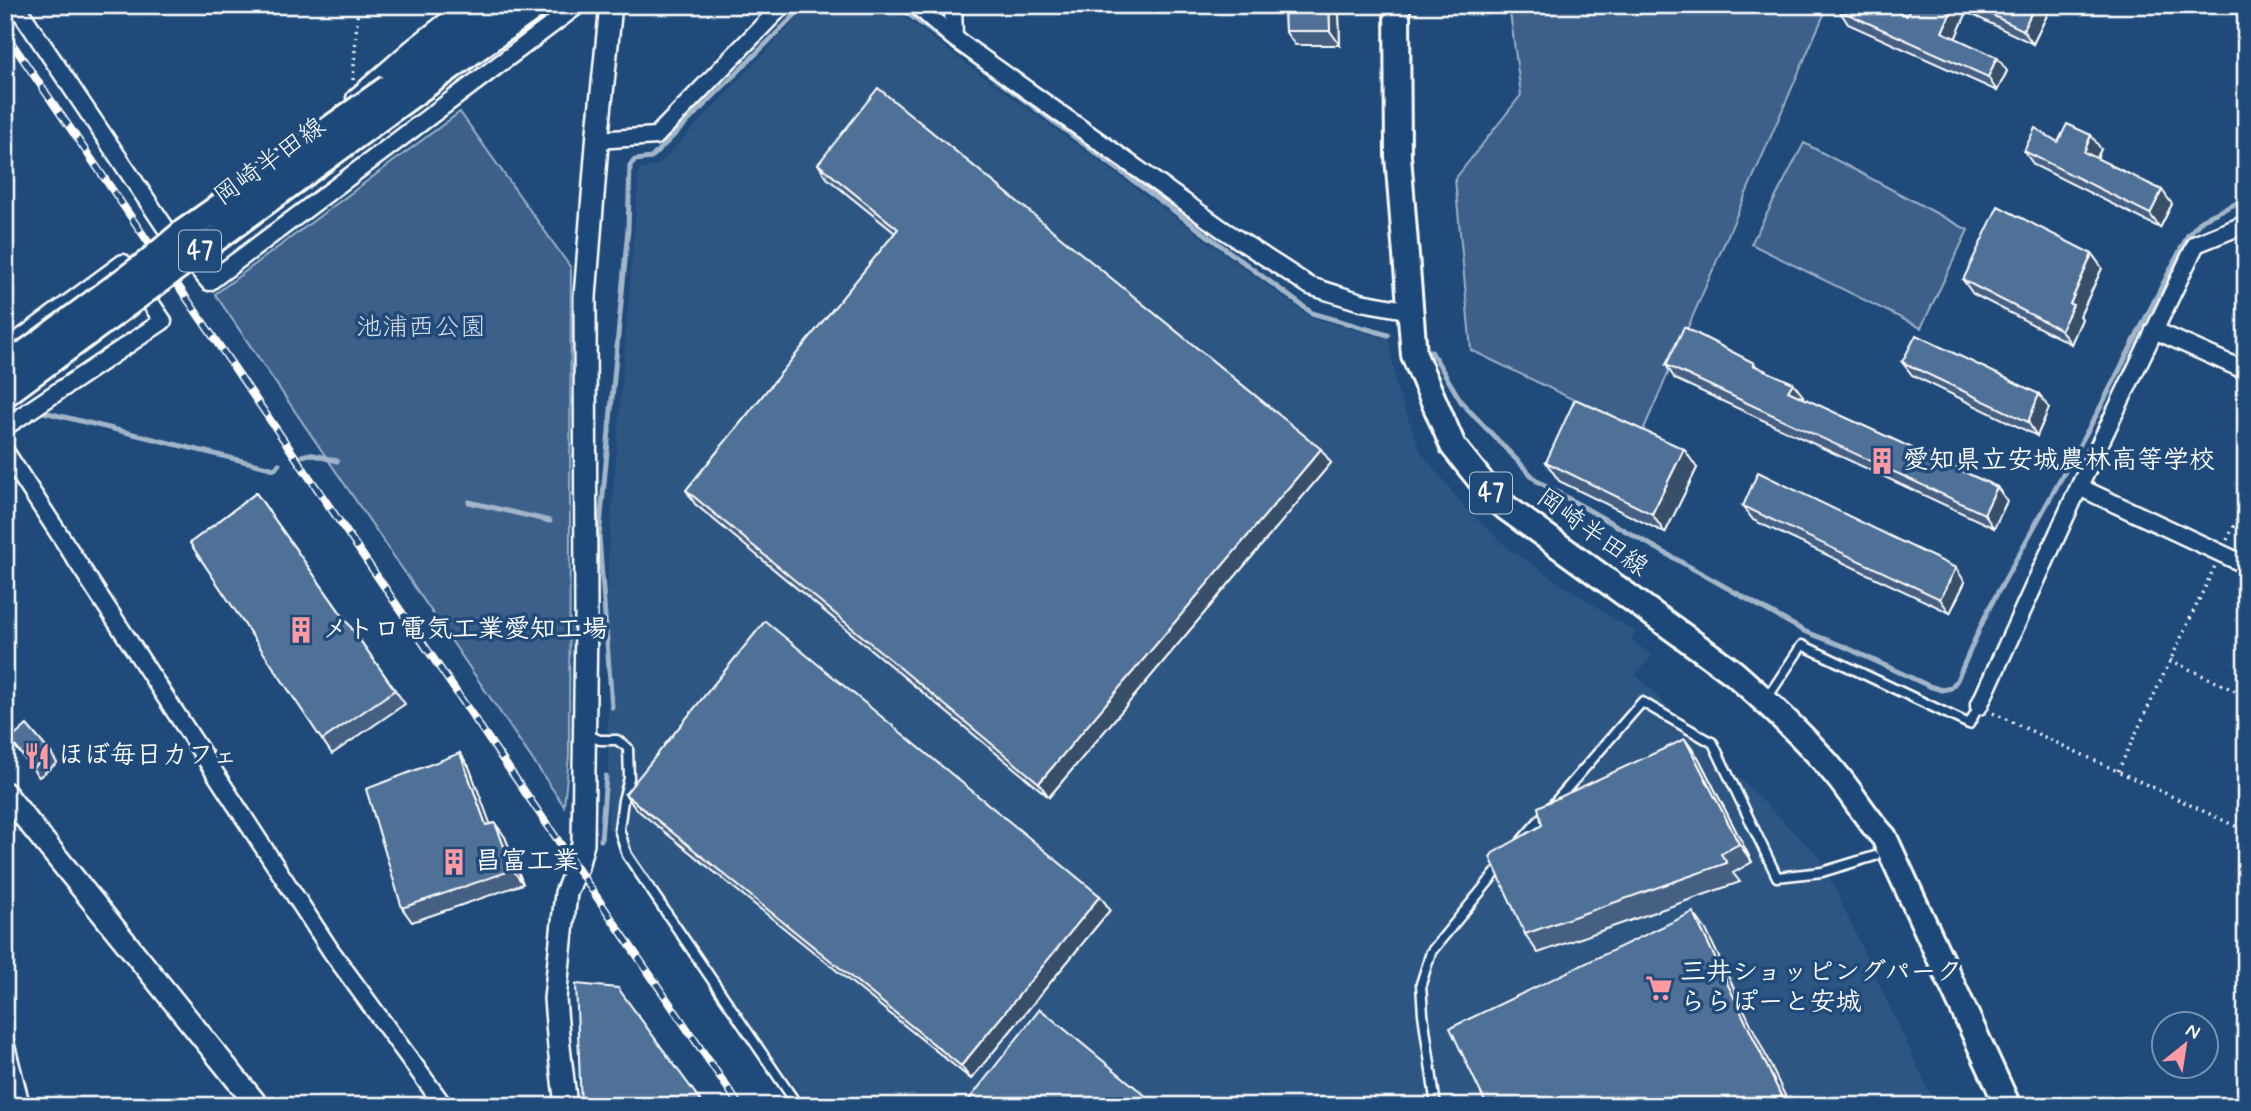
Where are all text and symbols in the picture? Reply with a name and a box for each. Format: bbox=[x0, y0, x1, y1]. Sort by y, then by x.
street label: 岡崎半田線 bbox=[207, 110, 333, 214]
road number: 47 bbox=[179, 230, 221, 272]
park label: 池浦西公園 bbox=[356, 311, 486, 345]
place label: 愛知県立安城農林高等学校 bbox=[1903, 444, 2215, 478]
building icon: 愛知県立安城農林高等学校 bbox=[1867, 446, 1897, 476]
road number: 47 bbox=[1470, 472, 1512, 514]
street label: 岡崎半田線 bbox=[1529, 481, 1655, 585]
place label: メトロ電気工業愛知工場 bbox=[322, 613, 608, 647]
building icon: メトロ電気工業愛知工場 bbox=[286, 615, 316, 645]
place label: ほぼ毎日カフェ bbox=[58, 739, 238, 773]
restaurant icon: ほぼ毎日カフェ bbox=[22, 741, 52, 771]
place label: 昌富工業 bbox=[475, 845, 579, 879]
building icon: 昌富工業 bbox=[439, 847, 469, 877]
place label: 三井ショッピングパーク ららぽーと安城 bbox=[1680, 956, 1962, 1020]
supermarket icon: 三井ショッピングパーク ららぽーと安城 bbox=[1644, 973, 1674, 1003]
north arrow bbox=[2150, 1010, 2220, 1080]
text: N bbox=[2181, 1018, 2204, 1046]

